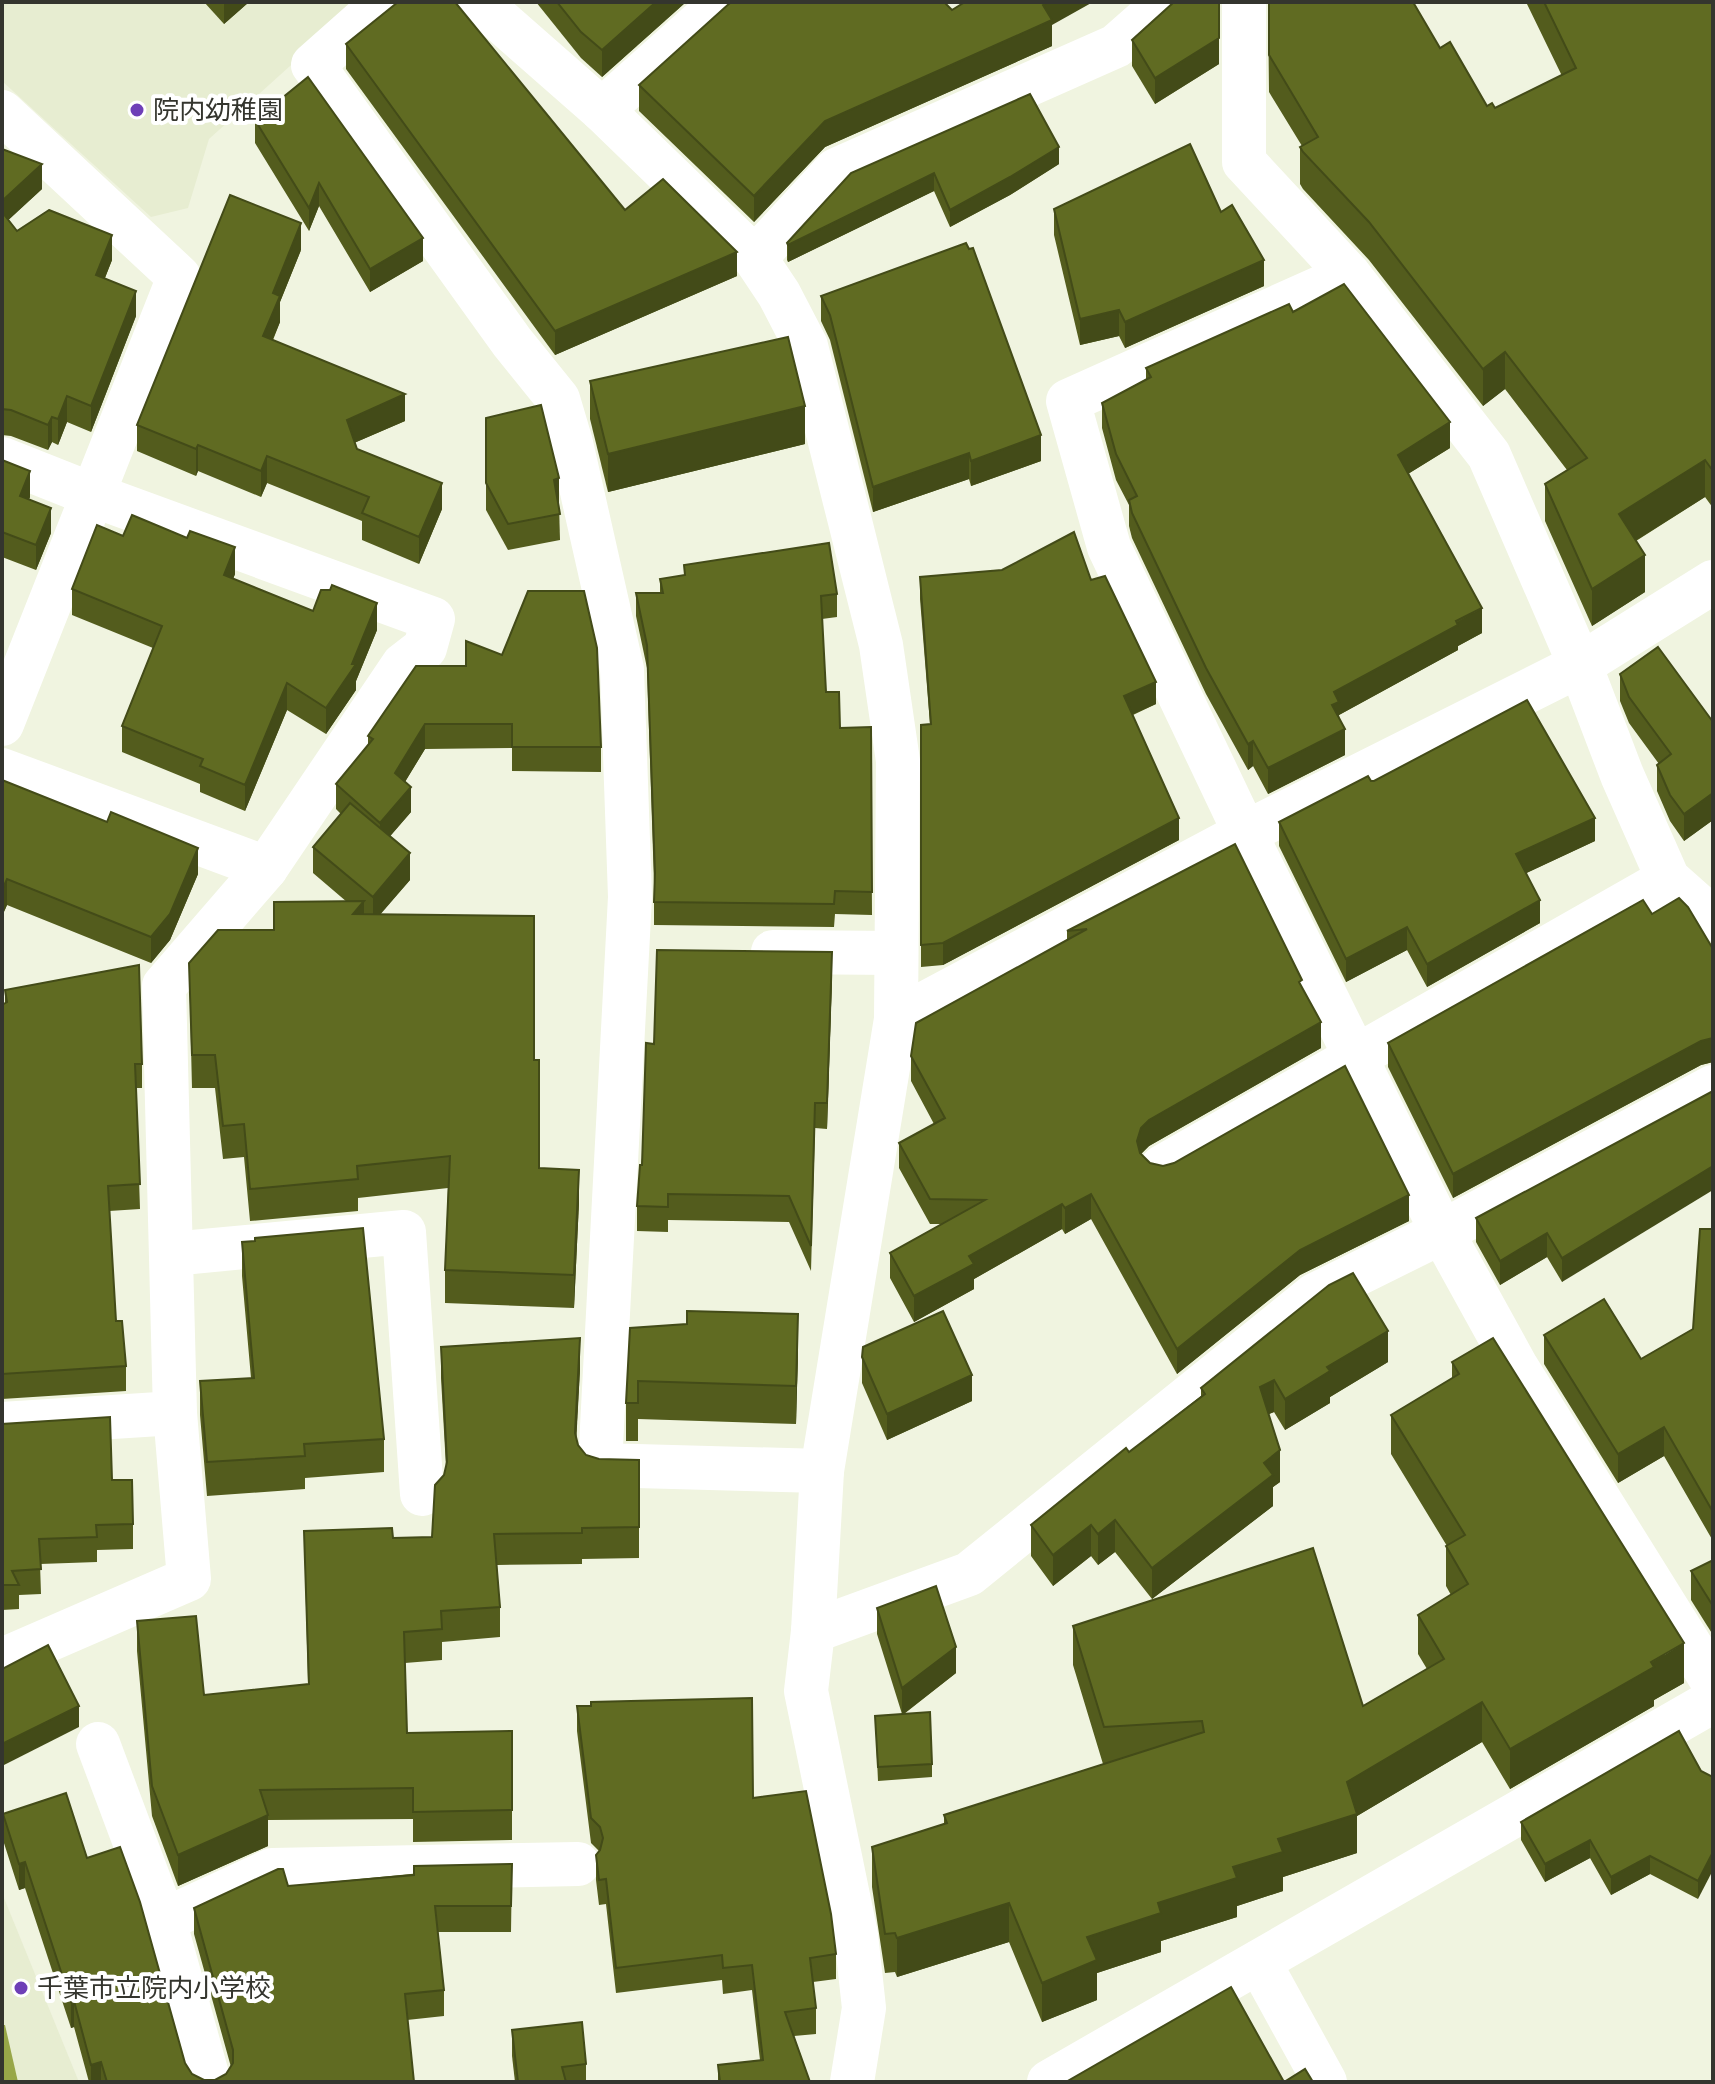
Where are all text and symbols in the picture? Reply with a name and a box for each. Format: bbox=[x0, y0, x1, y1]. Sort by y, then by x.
place label: 院内幼稚園 bbox=[153, 93, 283, 126]
marker: 院内幼稚園 bbox=[128, 101, 146, 119]
place label: 千葉市立院内小学校 bbox=[37, 1971, 271, 2004]
marker: 千葉市立院内小学校 bbox=[12, 1979, 30, 1997]

